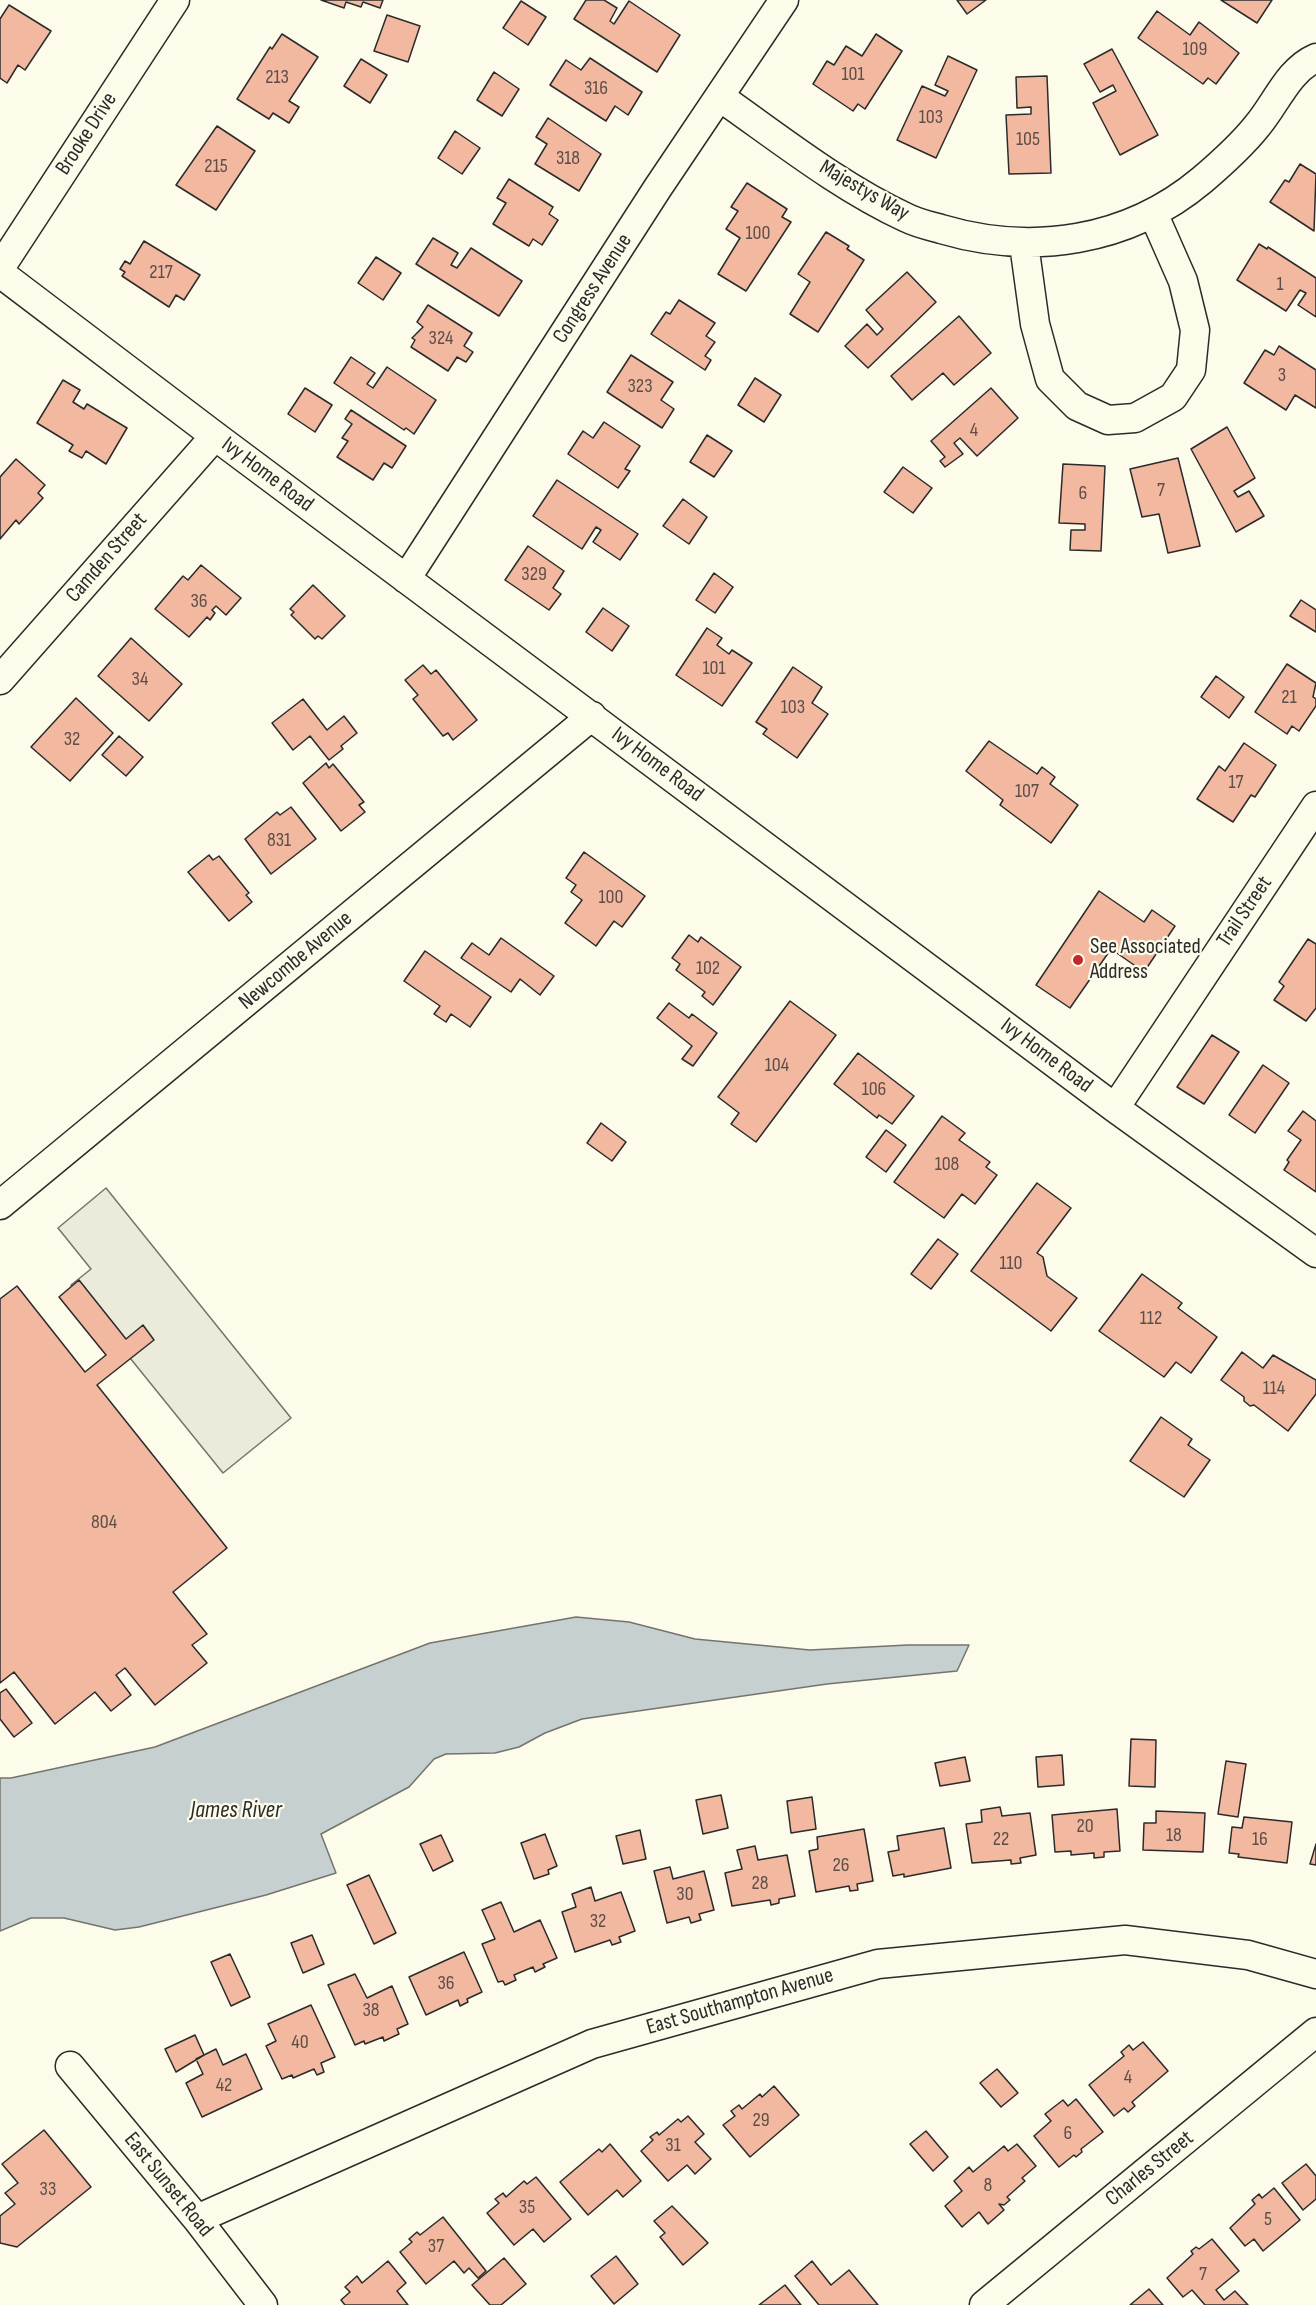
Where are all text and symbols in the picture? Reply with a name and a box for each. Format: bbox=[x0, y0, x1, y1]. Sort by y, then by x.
house number: 109 bbox=[1183, 38, 1207, 62]
house number: 101 bbox=[842, 63, 864, 87]
house number: 213 bbox=[265, 66, 289, 90]
house number: 316 bbox=[584, 77, 608, 101]
street label: Brooke Drive bbox=[51, 88, 123, 180]
house number: 103 bbox=[919, 106, 943, 130]
house number: 105 bbox=[1016, 128, 1040, 152]
house number: 318 bbox=[556, 147, 580, 171]
house number: 215 bbox=[204, 155, 228, 179]
street label: Majestys Way bbox=[814, 155, 914, 227]
house number: 100 bbox=[746, 222, 770, 246]
street label: Congress Avenue bbox=[548, 229, 638, 349]
house number: 217 bbox=[149, 261, 173, 285]
house number: 1 bbox=[1277, 273, 1283, 297]
house number: 324 bbox=[429, 327, 453, 351]
house number: 3 bbox=[1278, 364, 1286, 388]
house number: 323 bbox=[627, 375, 653, 399]
house number: 4 bbox=[970, 419, 978, 443]
street label: Ivy Home Road bbox=[216, 432, 318, 518]
house number: 7 bbox=[1157, 479, 1165, 503]
house number: 6 bbox=[1079, 482, 1087, 506]
street label: Camden Street bbox=[61, 508, 153, 608]
house number: 329 bbox=[521, 563, 547, 587]
house number: 36 bbox=[190, 590, 208, 614]
house number: 101 bbox=[703, 657, 725, 681]
house number: 34 bbox=[132, 668, 148, 692]
house number: 21 bbox=[1281, 686, 1297, 710]
house number: 103 bbox=[781, 696, 805, 720]
street label: Ivy Home Road bbox=[606, 722, 708, 808]
house number: 32 bbox=[64, 728, 80, 752]
house number: 17 bbox=[1229, 771, 1243, 795]
house number: 107 bbox=[1015, 780, 1039, 804]
house number: 831 bbox=[267, 829, 291, 853]
street label: Trail Street bbox=[1212, 872, 1278, 952]
house number: 100 bbox=[599, 886, 623, 910]
street label: Newcombe Avenue bbox=[234, 906, 358, 1016]
place label: See Associated Address bbox=[1090, 934, 1201, 986]
marker: See Associated Address bbox=[1071, 953, 1085, 967]
house number: 102 bbox=[696, 957, 720, 981]
street label: Ivy Home Road bbox=[995, 1013, 1097, 1099]
house number: 104 bbox=[765, 1054, 789, 1078]
house number: 106 bbox=[862, 1078, 886, 1102]
house number: 108 bbox=[935, 1153, 959, 1177]
house number: 110 bbox=[1000, 1252, 1022, 1276]
house number: 112 bbox=[1140, 1307, 1162, 1331]
house number: 114 bbox=[1263, 1377, 1285, 1401]
house number: 804 bbox=[91, 1511, 117, 1535]
water label: James River bbox=[190, 1797, 282, 1825]
house number: 20 bbox=[1076, 1815, 1094, 1839]
house number: 18 bbox=[1166, 1824, 1182, 1848]
house number: 22 bbox=[993, 1828, 1009, 1852]
house number: 16 bbox=[1252, 1828, 1268, 1852]
house number: 26 bbox=[833, 1854, 849, 1878]
house number: 28 bbox=[752, 1872, 768, 1896]
house number: 30 bbox=[676, 1883, 694, 1907]
house number: 32 bbox=[590, 1910, 606, 1934]
street label: East Southampton Avenue bbox=[643, 1963, 837, 2041]
house number: 36 bbox=[437, 1972, 455, 1996]
house number: 38 bbox=[362, 1999, 380, 2023]
house number: 40 bbox=[291, 2031, 309, 2055]
house number: 4 bbox=[1124, 2066, 1132, 2090]
house number: 42 bbox=[216, 2074, 232, 2098]
house number: 29 bbox=[752, 2109, 770, 2133]
house number: 6 bbox=[1064, 2122, 1072, 2146]
street label: Charles Street bbox=[1101, 2126, 1199, 2212]
street label: East Sunset Road bbox=[118, 2127, 218, 2243]
house number: 31 bbox=[665, 2134, 681, 2158]
house number: 8 bbox=[984, 2174, 992, 2198]
house number: 33 bbox=[40, 2178, 56, 2202]
house number: 35 bbox=[519, 2196, 535, 2220]
house number: 5 bbox=[1264, 2208, 1272, 2232]
house number: 37 bbox=[428, 2235, 444, 2259]
house number: 7 bbox=[1199, 2263, 1207, 2287]

